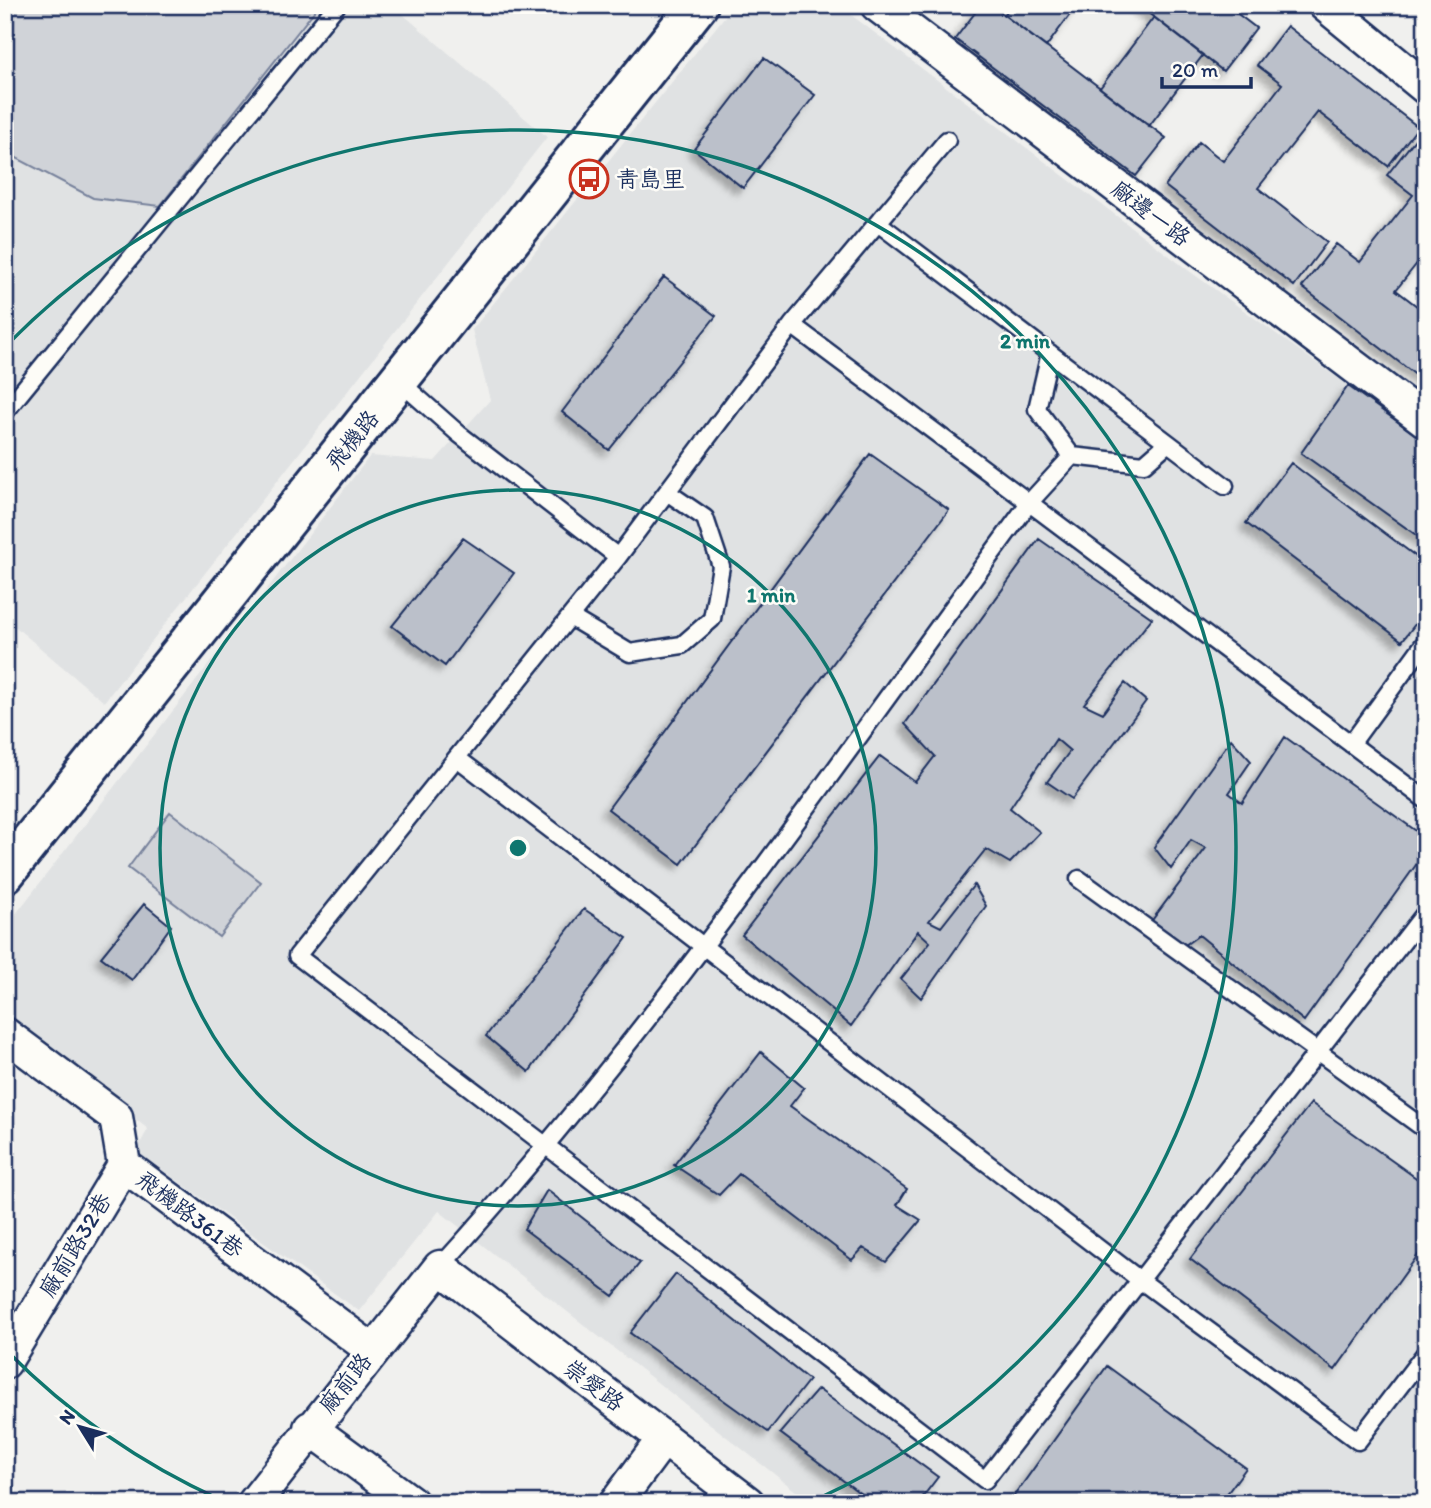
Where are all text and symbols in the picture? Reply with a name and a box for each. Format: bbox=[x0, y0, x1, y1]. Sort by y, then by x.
scale bar bbox=[1162, 46, 1251, 90]
text: 20 m bbox=[1172, 57, 1219, 82]
bus stop icon: 青島里 bbox=[568, 158, 610, 200]
place label: 青島里 bbox=[616, 165, 685, 193]
street label: 廠邊一路 bbox=[1106, 174, 1196, 252]
text: 2 min bbox=[1000, 328, 1051, 353]
street label: 飛機路 bbox=[319, 404, 385, 476]
text: 1 min bbox=[747, 582, 796, 607]
centre of rings bbox=[506, 836, 530, 860]
street label: 飛機路361巷 bbox=[131, 1164, 250, 1264]
street label: 廠前路32巷 bbox=[33, 1187, 118, 1302]
street label: 廠前路 bbox=[313, 1347, 377, 1419]
street label: 崇愛路 bbox=[558, 1353, 630, 1417]
north arrow bbox=[46, 1392, 116, 1462]
text: N bbox=[54, 1405, 80, 1429]

